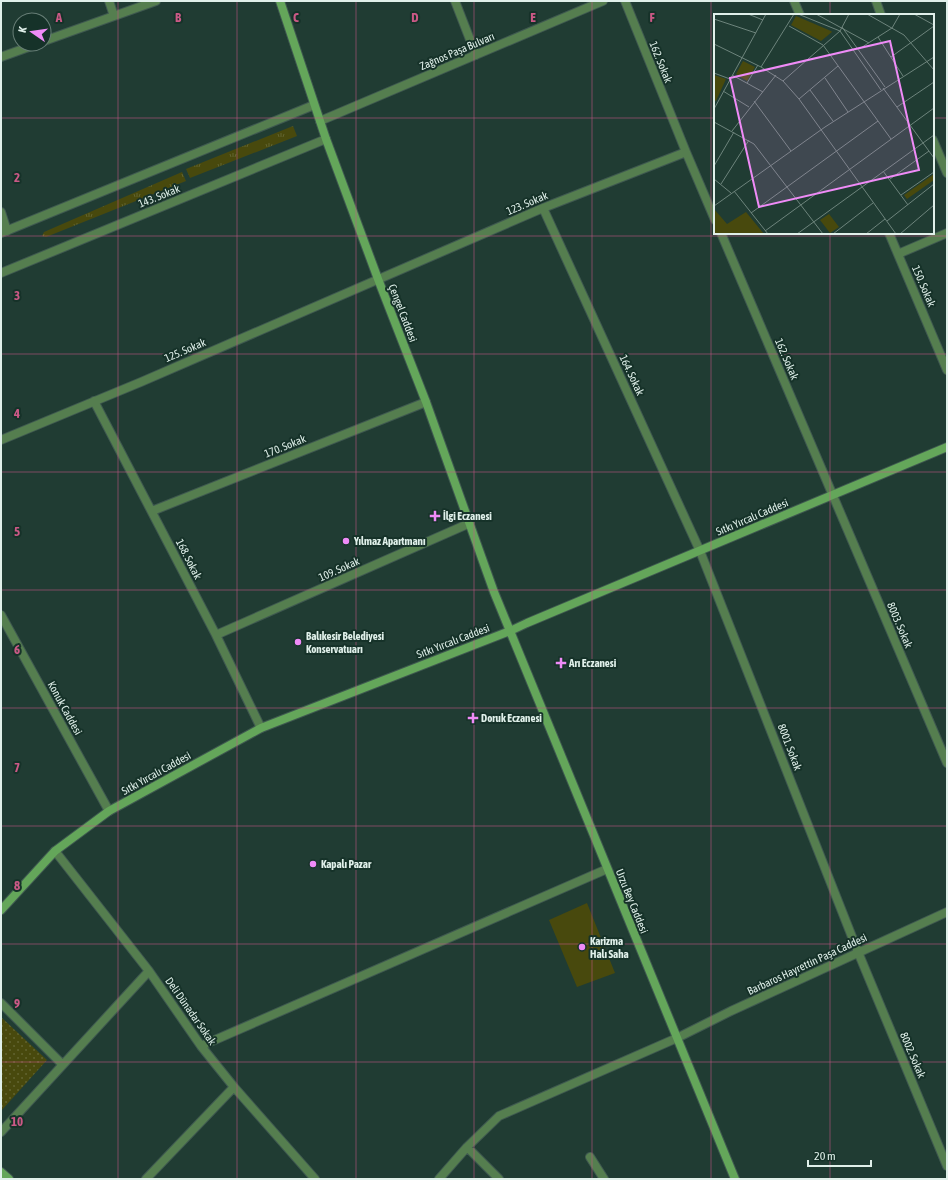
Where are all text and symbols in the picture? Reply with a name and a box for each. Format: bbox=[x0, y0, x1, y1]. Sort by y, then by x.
text: A bbox=[55, 10, 63, 25]
text: B bbox=[175, 10, 182, 25]
text: C bbox=[293, 10, 299, 25]
text: D bbox=[411, 10, 419, 25]
text: E bbox=[530, 10, 536, 25]
text: F bbox=[649, 10, 655, 25]
north arrow bbox=[12, 12, 52, 52]
inset map bbox=[714, 14, 934, 234]
text: K bbox=[16, 25, 29, 34]
street label: Zağnos Paşa Bulvarı bbox=[418, 30, 496, 72]
street label: 162. Sokak bbox=[647, 40, 675, 85]
text: 2 bbox=[14, 170, 20, 185]
street label: 143. Sokak bbox=[137, 182, 182, 210]
street label: 123. Sokak bbox=[505, 189, 550, 217]
street label: 150. Sokak bbox=[910, 264, 938, 309]
street label: Çengel Caddesi bbox=[386, 282, 420, 344]
text: 3 bbox=[14, 288, 20, 303]
street label: 125. Sokak bbox=[163, 336, 208, 364]
street label: 162. Sokak bbox=[773, 337, 801, 382]
street label: 164. Sokak bbox=[617, 353, 647, 397]
text: 4 bbox=[13, 406, 20, 421]
street label: 170. Sokak bbox=[263, 432, 308, 460]
street label: Sıtkı Yırcalı Caddesi bbox=[714, 496, 790, 538]
place label: İlgi Eczanesi bbox=[443, 510, 492, 522]
marker: İlgi Eczanesi bbox=[430, 511, 440, 521]
text: 5 bbox=[14, 524, 20, 539]
place label: Yılmaz Apartmanı bbox=[353, 535, 426, 547]
marker: Yılmaz Apartmanı bbox=[341, 536, 351, 546]
street label: 168. Sokak bbox=[174, 537, 204, 581]
street label: 109. Sokak bbox=[317, 555, 361, 583]
street label: 8003. Sokak bbox=[885, 600, 915, 650]
street label: Sıtkı Yırcalı Caddesi bbox=[415, 622, 491, 660]
place label: Balıkesir Belediyesi Konservatuarı bbox=[306, 630, 385, 655]
marker: Balıkesir Belediyesi Konservatuarı bbox=[293, 637, 303, 647]
text: 6 bbox=[14, 642, 20, 657]
place label: Arı Eczanesi bbox=[568, 657, 617, 669]
marker: Arı Eczanesi bbox=[556, 658, 566, 668]
street label: Konuk Caddesi bbox=[45, 679, 85, 737]
place label: Doruk Eczanesi bbox=[481, 712, 542, 724]
marker: Doruk Eczanesi bbox=[468, 713, 478, 723]
street label: 8001. Sokak bbox=[776, 722, 804, 772]
street label: Sıtkı Yırcalı Caddesi bbox=[119, 749, 193, 797]
text: 7 bbox=[14, 760, 20, 775]
place label: Kapalı Pazar bbox=[321, 858, 372, 870]
marker: Kapalı Pazar bbox=[308, 859, 318, 869]
street label: Urzu Bey Caddesi bbox=[614, 867, 650, 935]
text: 8 bbox=[14, 878, 20, 893]
street label: Barbaros Hayrettin Paşa Caddesi bbox=[745, 931, 869, 997]
place label: Karizma Halı Saha bbox=[590, 935, 629, 960]
marker: Karizma Halı Saha bbox=[577, 942, 587, 952]
street label: Deli Dünadar Sokak bbox=[163, 975, 219, 1047]
text: 9 bbox=[14, 996, 20, 1011]
street label: 8002. Sokak bbox=[898, 1030, 928, 1080]
text: 10 bbox=[11, 1114, 23, 1129]
scale bar bbox=[808, 1142, 871, 1168]
text: 20 m bbox=[814, 1149, 836, 1163]

